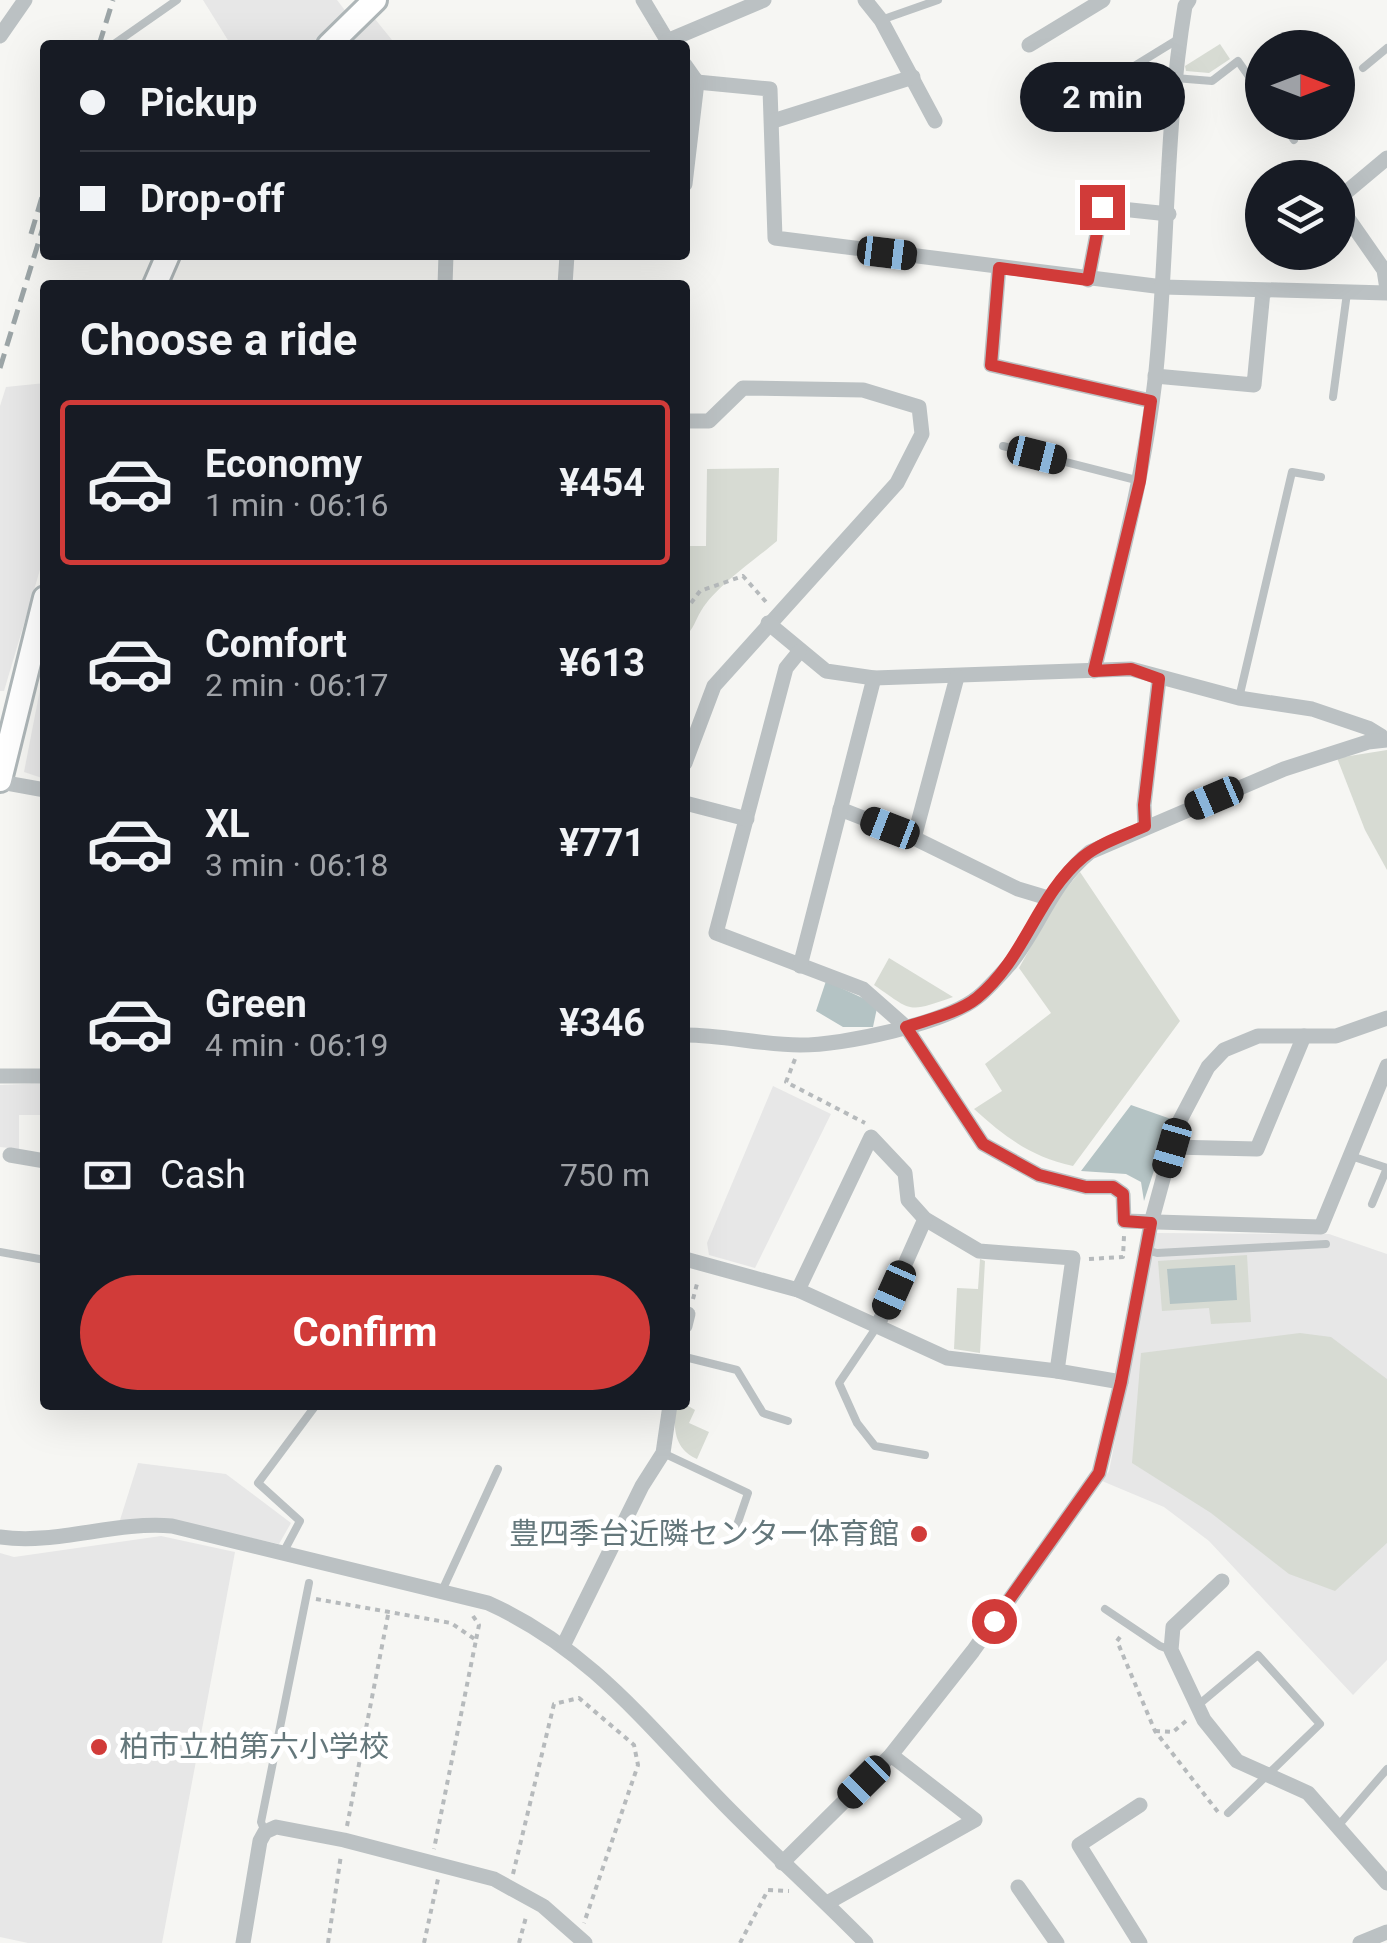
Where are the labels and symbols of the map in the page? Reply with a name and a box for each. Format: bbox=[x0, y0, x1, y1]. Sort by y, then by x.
north arrow bbox=[1245, 30, 1355, 140]
callout: 2 min bbox=[1020, 62, 1184, 132]
route end bbox=[1080, 185, 1125, 230]
car bbox=[855, 234, 919, 272]
car bbox=[1004, 433, 1070, 477]
car bbox=[1181, 772, 1247, 824]
car bbox=[857, 803, 923, 853]
car bbox=[1149, 1115, 1195, 1181]
car bbox=[868, 1256, 920, 1324]
place label: 豊四季台近隣センター体育館 bbox=[509, 1516, 899, 1551]
marker: 豊四季台近隣センター体育館 bbox=[908, 1523, 930, 1545]
route start bbox=[972, 1599, 1017, 1644]
place label: 柏市立柏第六小学校 bbox=[119, 1729, 389, 1764]
marker: 柏市立柏第六小学校 bbox=[88, 1736, 110, 1758]
car bbox=[832, 1750, 896, 1814]

